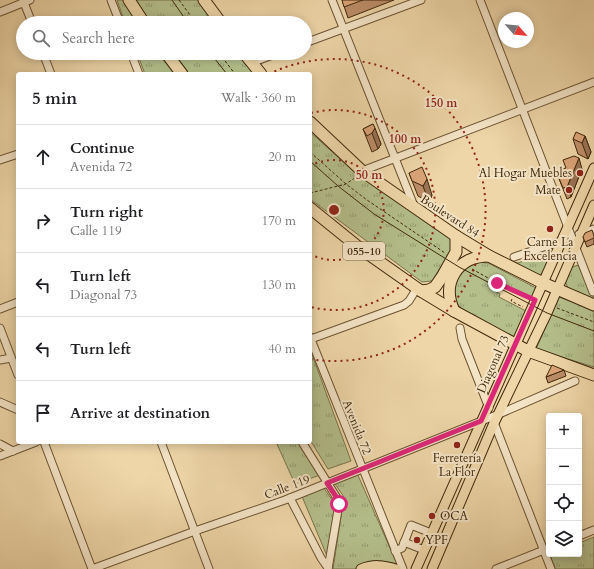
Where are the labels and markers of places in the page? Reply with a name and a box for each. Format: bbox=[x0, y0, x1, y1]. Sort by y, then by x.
place label: Al Hogar Muebles bbox=[479, 165, 572, 181]
marker: Al Hogar Muebles bbox=[575, 168, 585, 178]
place label: Mate bbox=[535, 182, 561, 198]
marker: Mate bbox=[564, 185, 574, 195]
centre of rings bbox=[327, 203, 341, 217]
marker: Carne La Excelencia bbox=[545, 224, 555, 234]
place label: Carne La Excelencia bbox=[523, 234, 578, 264]
marker: Ferretería La Flor bbox=[452, 440, 462, 450]
place label: Ferretería La Flor bbox=[433, 450, 482, 480]
place label: OCA bbox=[440, 508, 469, 524]
marker: OCA bbox=[427, 511, 437, 521]
place label: YPF bbox=[425, 532, 448, 548]
marker: YPF bbox=[412, 535, 422, 545]

